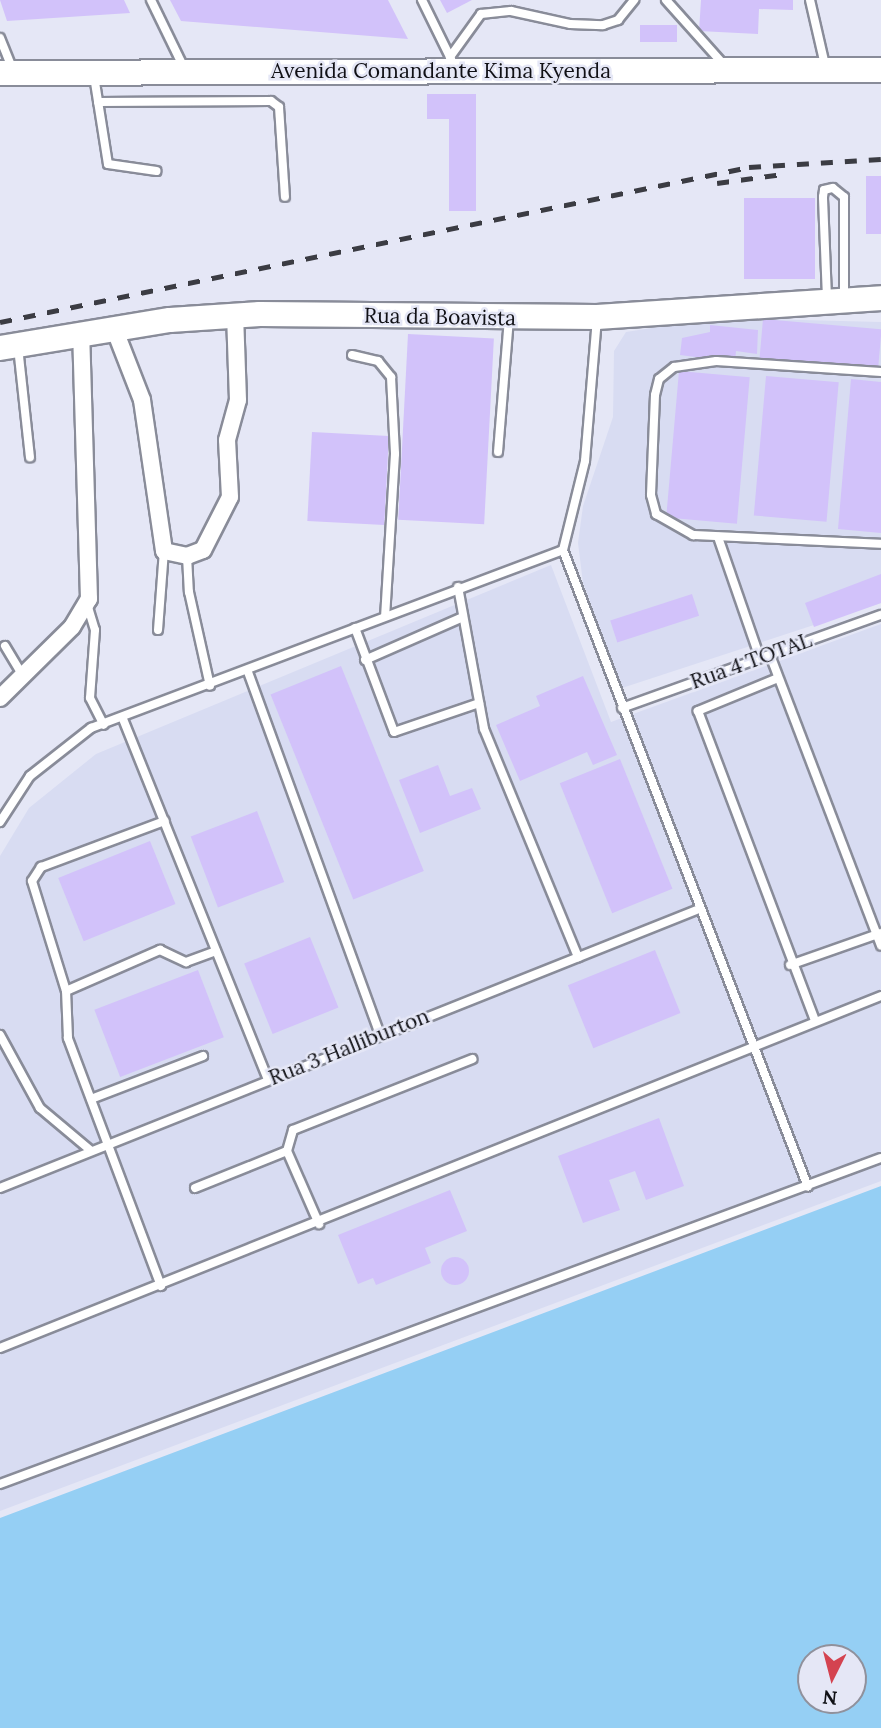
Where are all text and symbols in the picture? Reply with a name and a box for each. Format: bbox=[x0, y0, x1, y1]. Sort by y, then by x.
street label: Avenida Comandante Kima Kyenda bbox=[271, 58, 611, 84]
street label: Rua da Boavista bbox=[364, 303, 516, 331]
street label: Rua 4 TOTAL bbox=[687, 627, 815, 695]
street label: Rua 3 Halliburton bbox=[265, 1003, 433, 1091]
north arrow bbox=[797, 1644, 867, 1714]
text: N bbox=[821, 1685, 839, 1711]

